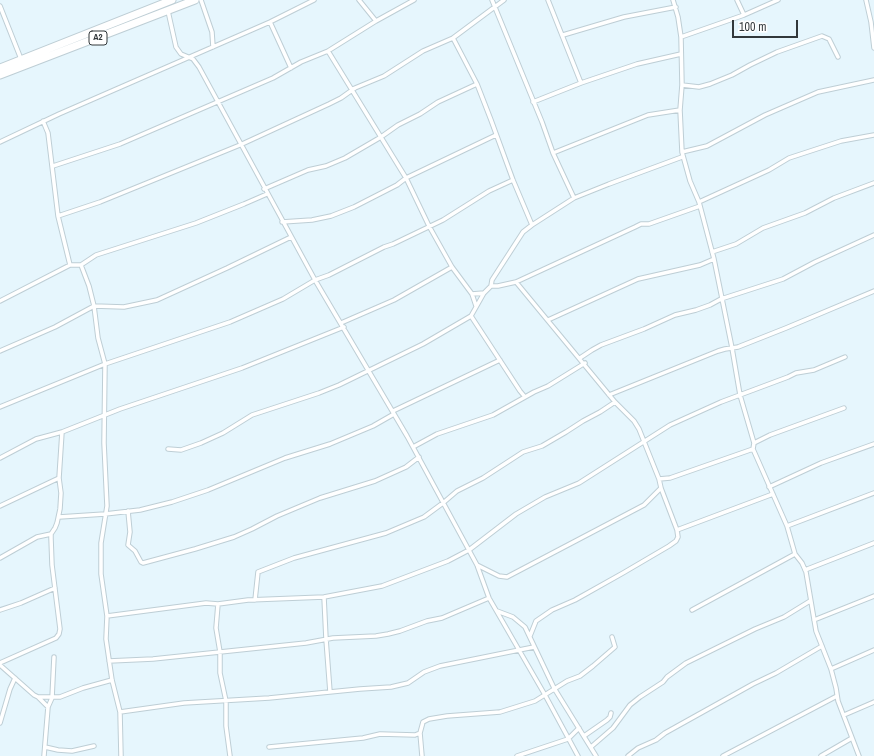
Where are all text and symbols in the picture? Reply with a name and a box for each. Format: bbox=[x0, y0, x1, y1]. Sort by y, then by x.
scale bar bbox=[734, 12, 800, 38]
text: 100 m bbox=[739, 19, 766, 35]
road number: A2 bbox=[89, 31, 107, 45]

